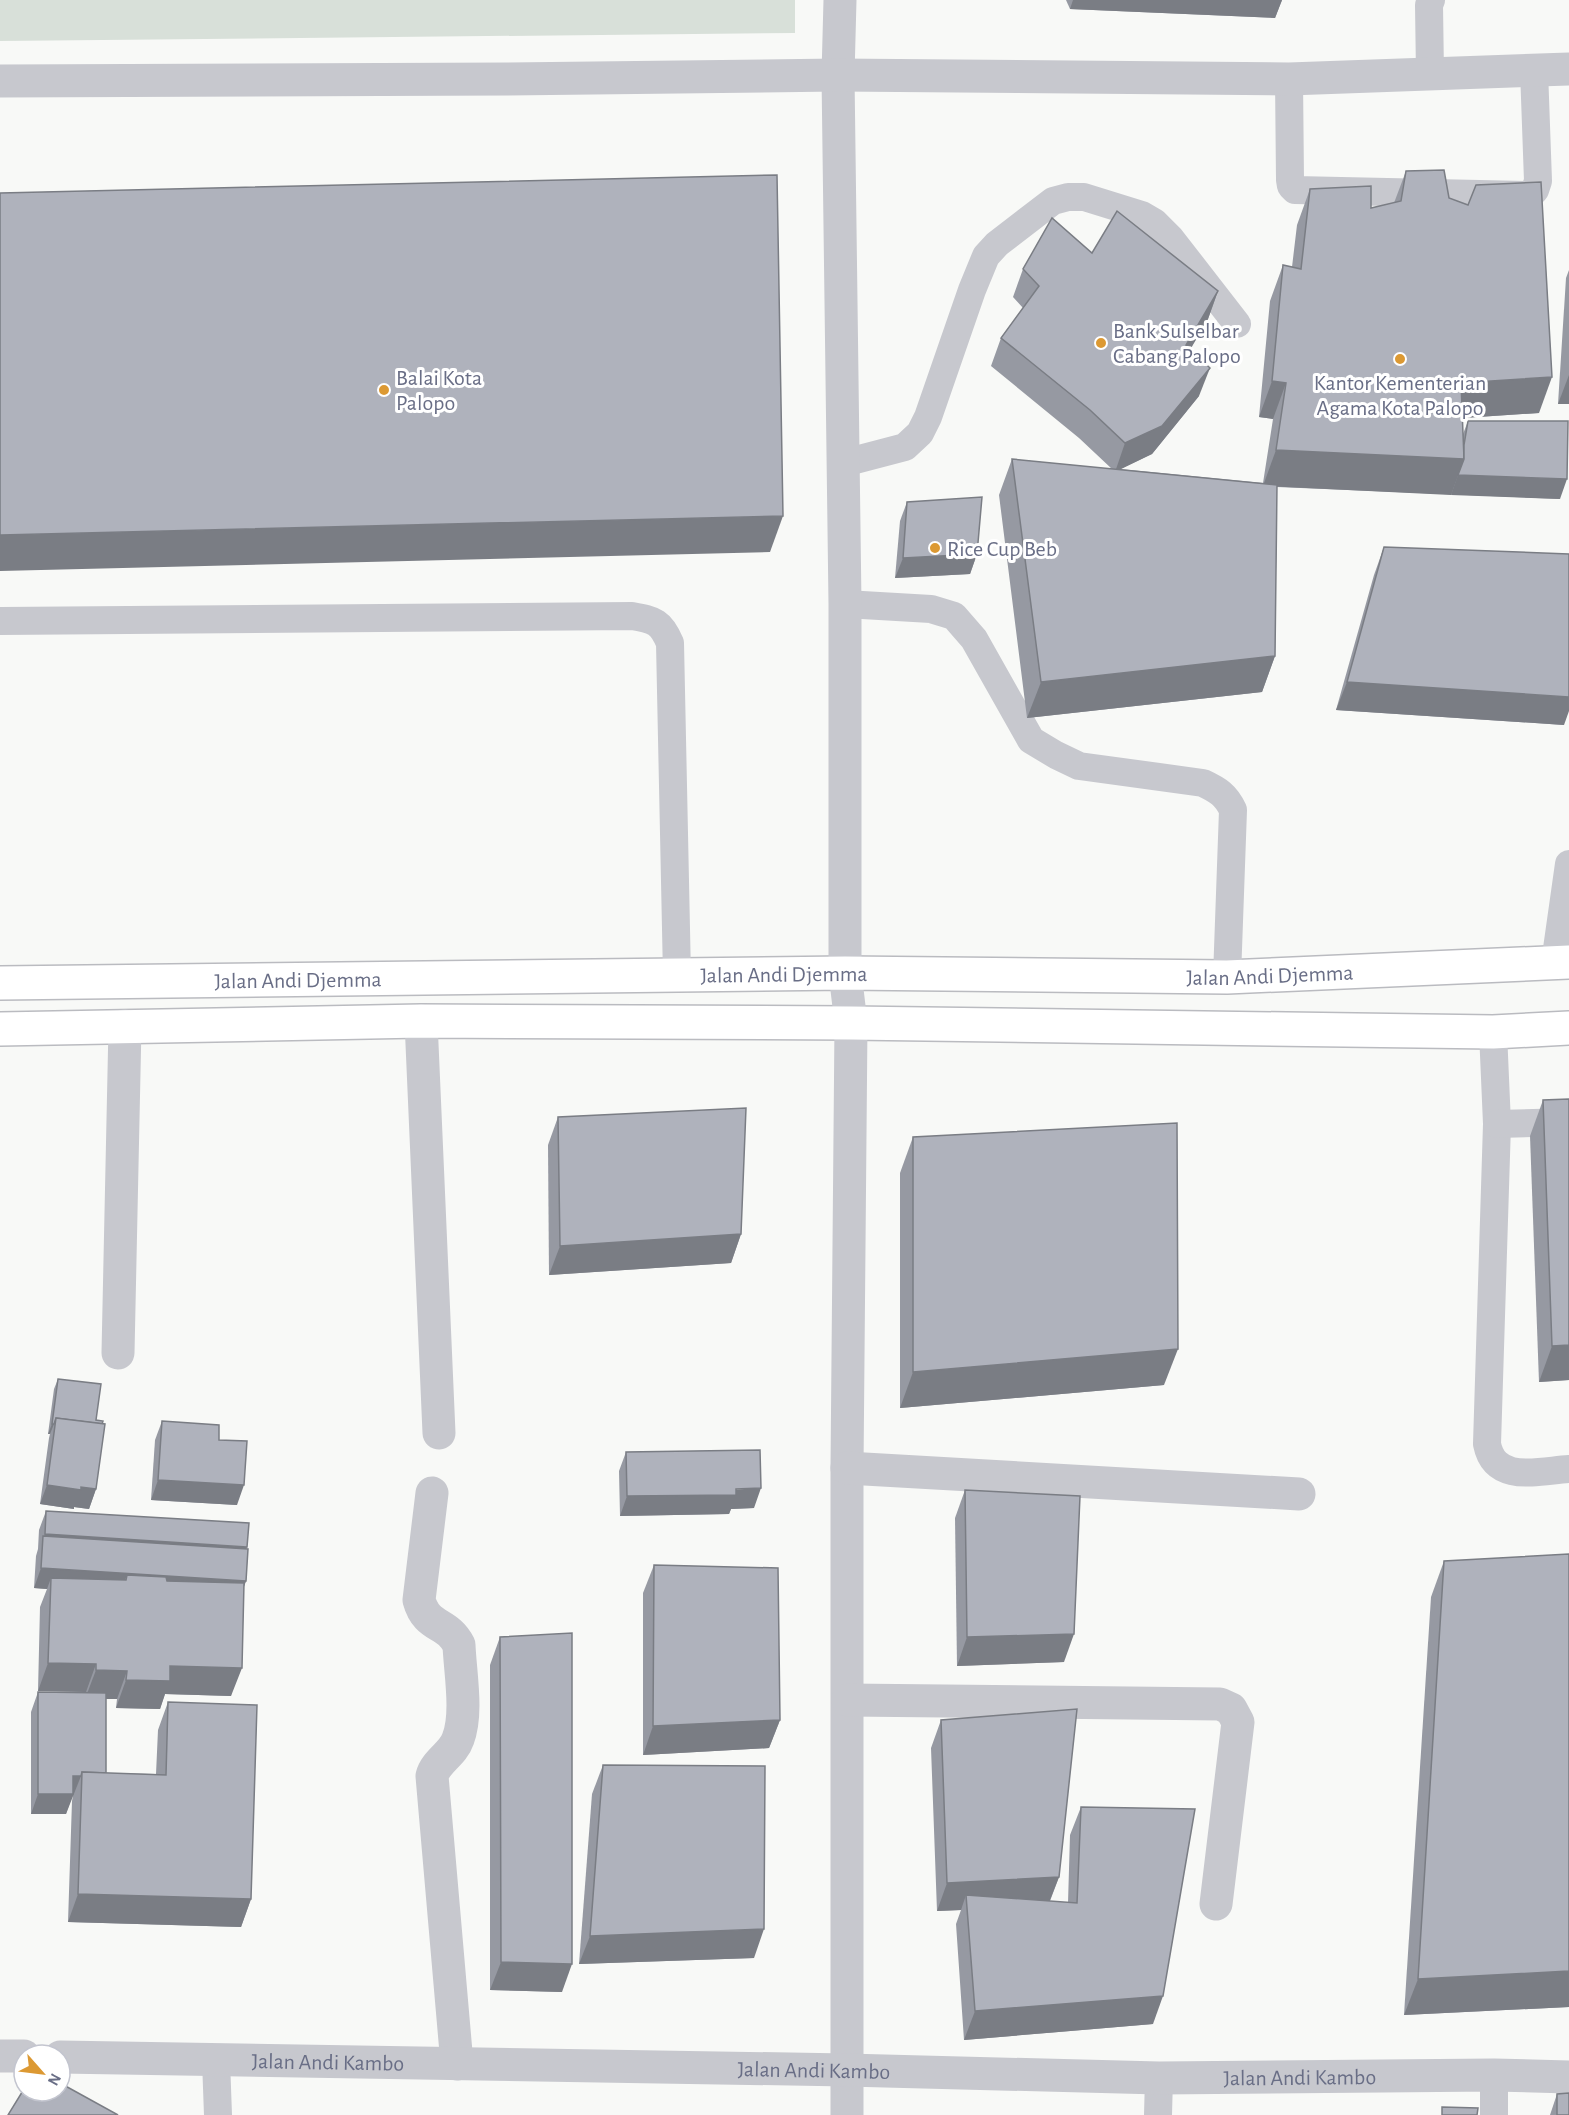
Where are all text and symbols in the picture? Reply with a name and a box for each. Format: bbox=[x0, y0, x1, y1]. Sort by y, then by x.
place label: Bank Sulselbar Cabang Palopo bbox=[1113, 320, 1241, 367]
marker: Bank Sulselbar Cabang Palopo bbox=[1094, 336, 1108, 350]
marker: Kantor Kementerian Agama Kota Palopo bbox=[1393, 352, 1407, 366]
place label: Balai Kota Palopo bbox=[396, 367, 482, 414]
place label: Kantor Kementerian Agama Kota Palopo bbox=[1314, 372, 1486, 419]
marker: Balai Kota Palopo bbox=[377, 383, 391, 397]
place label: Rice Cup Beb bbox=[947, 538, 1057, 560]
marker: Rice Cup Beb bbox=[928, 541, 942, 555]
street label: Jalan Andi Djemma bbox=[1186, 961, 1354, 989]
street label: Jalan Andi Djemma bbox=[700, 963, 868, 987]
street label: Jalan Andi Djemma bbox=[214, 968, 382, 992]
north arrow bbox=[12, 2043, 72, 2103]
street label: Jalan Andi Kambo bbox=[251, 2050, 404, 2075]
street label: Jalan Andi Kambo bbox=[737, 2058, 890, 2083]
street label: Jalan Andi Kambo bbox=[1223, 2066, 1376, 2089]
text: N bbox=[45, 2071, 64, 2088]

